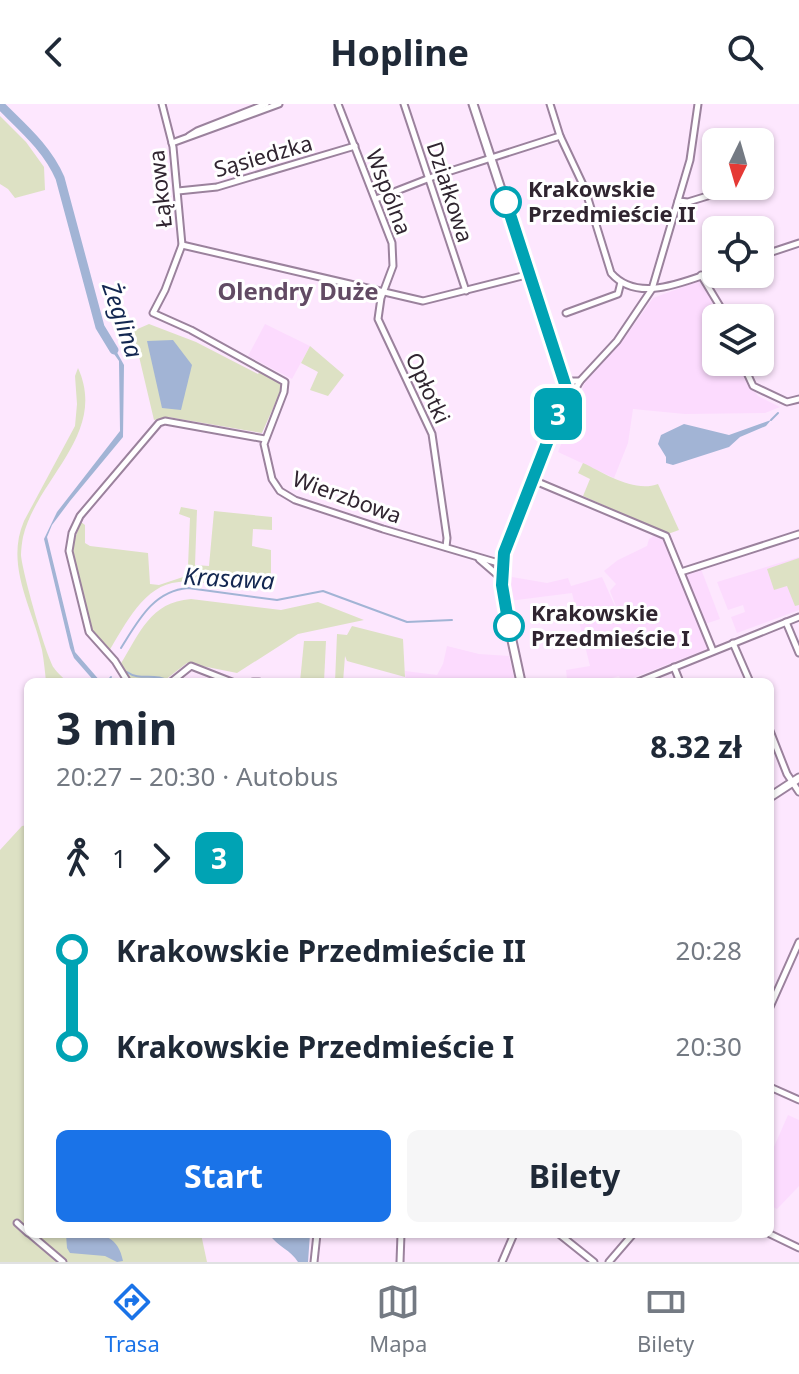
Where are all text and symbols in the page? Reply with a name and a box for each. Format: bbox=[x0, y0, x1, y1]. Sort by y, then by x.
text: Hopline bbox=[330, 28, 469, 77]
icon: back bbox=[32, 30, 76, 74]
icon: search bbox=[723, 30, 767, 74]
street label: Sąsiedzka bbox=[210, 127, 315, 183]
north arrow bbox=[702, 128, 774, 200]
map controls bbox=[702, 128, 774, 376]
street label: Działkowa bbox=[421, 137, 481, 246]
street label: Wspólna bbox=[360, 145, 420, 239]
street label: Łąkowa bbox=[140, 149, 178, 230]
place label: Krakowskie Przedmieście II bbox=[528, 173, 696, 228]
marker: Krakowskie Przedmieście II bbox=[491, 187, 521, 217]
button: locate bbox=[702, 216, 774, 288]
district label: Olendry Duże bbox=[217, 274, 379, 307]
water label: Żeglina bbox=[95, 276, 152, 362]
button: layers bbox=[702, 304, 774, 376]
street label: Opłotki bbox=[399, 347, 458, 428]
line badge: 3 bbox=[532, 388, 584, 440]
text: 3 bbox=[550, 395, 566, 433]
street label: Wierzbowa bbox=[289, 462, 406, 530]
water label: Krasawa bbox=[183, 559, 276, 596]
place label: Krakowskie Przedmieście I bbox=[531, 597, 690, 652]
marker: Krakowskie Przedmieście I bbox=[494, 611, 524, 641]
text: 3 min bbox=[56, 698, 177, 758]
text: 8.32 zł bbox=[650, 726, 742, 767]
text: 20:27 – 20:30 · Autobus bbox=[56, 758, 338, 794]
icon: walk bbox=[56, 836, 100, 880]
icon: forward bbox=[139, 836, 183, 880]
text: 3 bbox=[211, 839, 227, 877]
text: 1 bbox=[112, 840, 127, 876]
text: Krakowskie Przedmieście II bbox=[116, 930, 526, 971]
text: 20:28 bbox=[676, 932, 742, 968]
text: Krakowskie Przedmieście I bbox=[116, 1026, 514, 1067]
text: 20:30 bbox=[676, 1028, 742, 1064]
button: Start bbox=[56, 1130, 391, 1222]
button: Bilety bbox=[407, 1130, 742, 1222]
tab: Trasa bbox=[105, 1280, 160, 1358]
tab: Mapa bbox=[369, 1280, 427, 1358]
tab: Bilety bbox=[637, 1280, 694, 1358]

